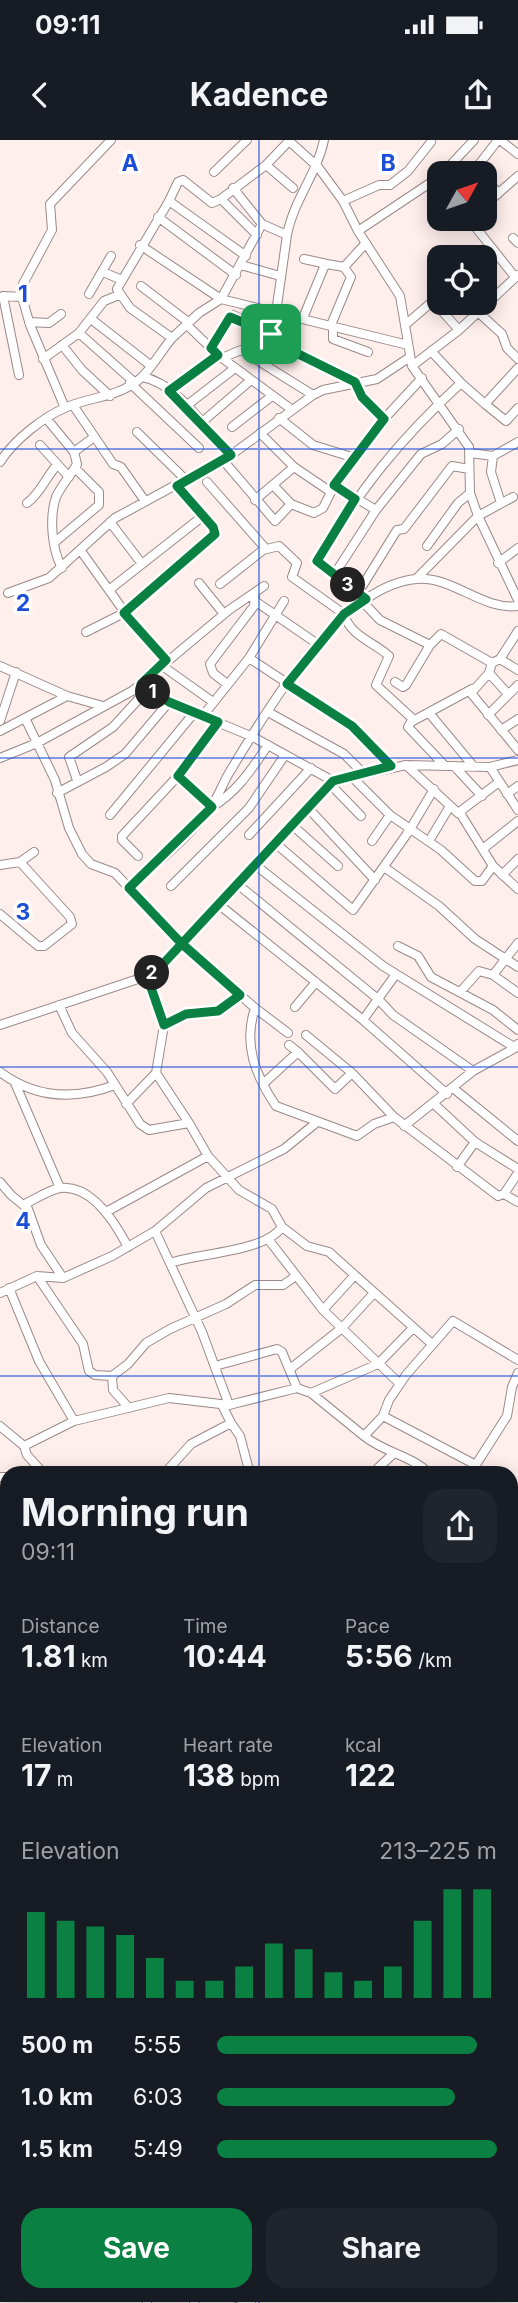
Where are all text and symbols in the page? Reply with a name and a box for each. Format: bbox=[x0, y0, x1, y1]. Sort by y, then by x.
text: 09:11 bbox=[35, 9, 101, 40]
text: Kadence bbox=[190, 75, 328, 114]
icon: back bbox=[21, 76, 59, 114]
icon: share bbox=[459, 76, 497, 114]
text: A bbox=[121, 149, 139, 177]
text: B bbox=[380, 149, 396, 177]
north arrow bbox=[427, 161, 497, 231]
map controls bbox=[427, 161, 497, 315]
button: locate bbox=[427, 245, 497, 315]
text: 1 bbox=[18, 280, 28, 308]
pin bbox=[241, 304, 301, 364]
icon: arrive bbox=[252, 315, 290, 353]
pin: 3 bbox=[330, 568, 366, 602]
text: 3 bbox=[341, 573, 354, 596]
text: 2 bbox=[16, 589, 30, 617]
pin: 1 bbox=[136, 674, 170, 710]
text: 1 bbox=[148, 680, 157, 703]
text: 3 bbox=[16, 898, 30, 926]
pin: 2 bbox=[134, 956, 170, 990]
text: 2 bbox=[146, 961, 157, 984]
text: 4 bbox=[15, 1207, 31, 1235]
text: Morning run bbox=[21, 1489, 249, 1535]
button: share bbox=[423, 1489, 497, 1563]
text: 09:11 bbox=[21, 1538, 75, 1566]
text: Distance bbox=[21, 1615, 99, 1638]
text: Time bbox=[183, 1615, 228, 1638]
text: Pace bbox=[345, 1615, 390, 1638]
text: 1.81 bbox=[21, 1638, 76, 1674]
text: 10:44 bbox=[183, 1638, 267, 1674]
text: 5:56 bbox=[345, 1638, 413, 1674]
text: km bbox=[76, 1649, 108, 1672]
text: /km bbox=[413, 1649, 452, 1672]
text: Elevation bbox=[21, 1734, 102, 1757]
text: Heart rate bbox=[183, 1734, 273, 1757]
text: kcal bbox=[345, 1734, 381, 1757]
text: 17 bbox=[21, 1757, 51, 1793]
text: 138 bbox=[183, 1757, 235, 1793]
text: 122 bbox=[345, 1757, 396, 1793]
text: m bbox=[51, 1768, 73, 1791]
text: bpm bbox=[235, 1768, 280, 1791]
text: Elevation bbox=[21, 1837, 120, 1865]
text: 213–225 m bbox=[379, 1837, 497, 1865]
text: 500 m bbox=[21, 2031, 93, 2059]
text: 5:55 bbox=[133, 2031, 182, 2059]
text: 1.0 km bbox=[21, 2083, 93, 2111]
text: 6:03 bbox=[133, 2083, 183, 2111]
text: 1.5 km bbox=[21, 2135, 93, 2163]
text: 5:49 bbox=[133, 2135, 183, 2163]
button: Save bbox=[21, 2208, 252, 2288]
button: Share bbox=[266, 2208, 497, 2288]

